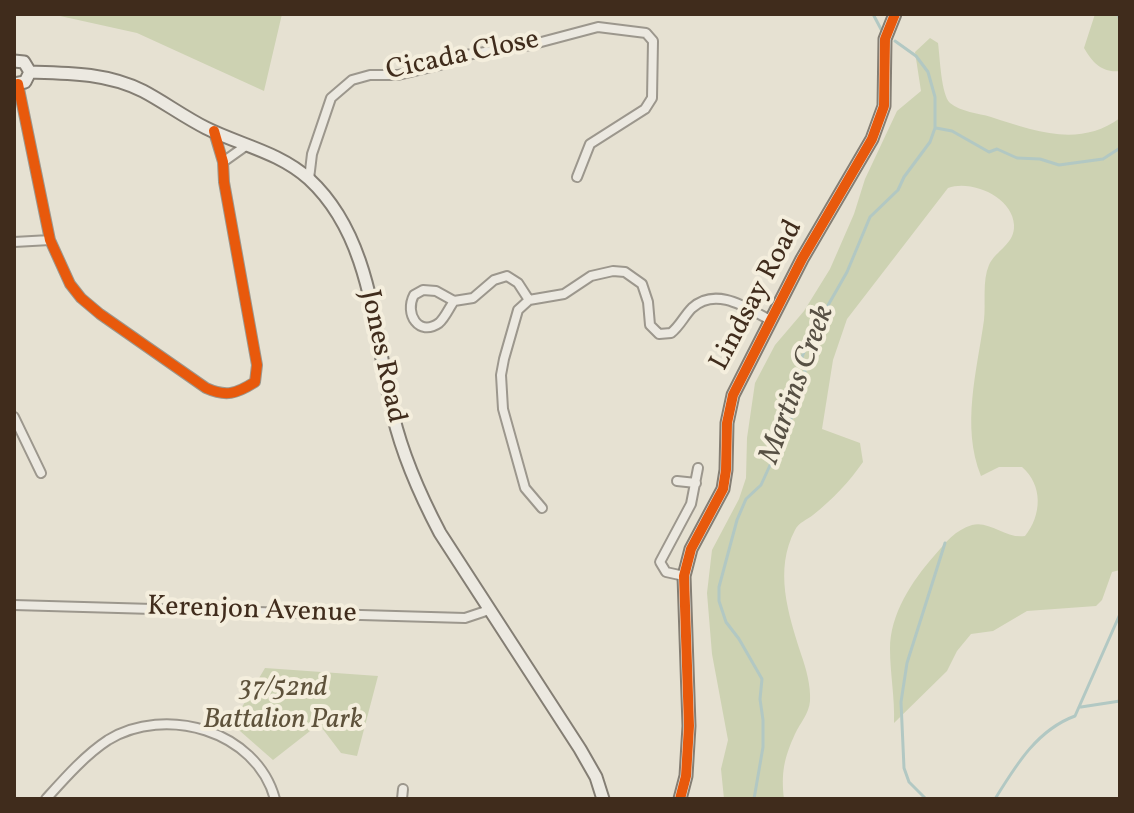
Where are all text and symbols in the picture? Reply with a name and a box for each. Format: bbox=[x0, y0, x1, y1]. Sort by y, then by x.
street label: Cicada Close bbox=[384, 24, 542, 90]
street label: Lindsay Road bbox=[704, 215, 812, 377]
street label: Jones Road bbox=[351, 288, 411, 426]
water label: Martins Creek bbox=[754, 301, 844, 469]
street label: Kerenjon Avenue bbox=[147, 592, 357, 632]
park label: 37/52nd Battalion Park bbox=[203, 673, 363, 739]

